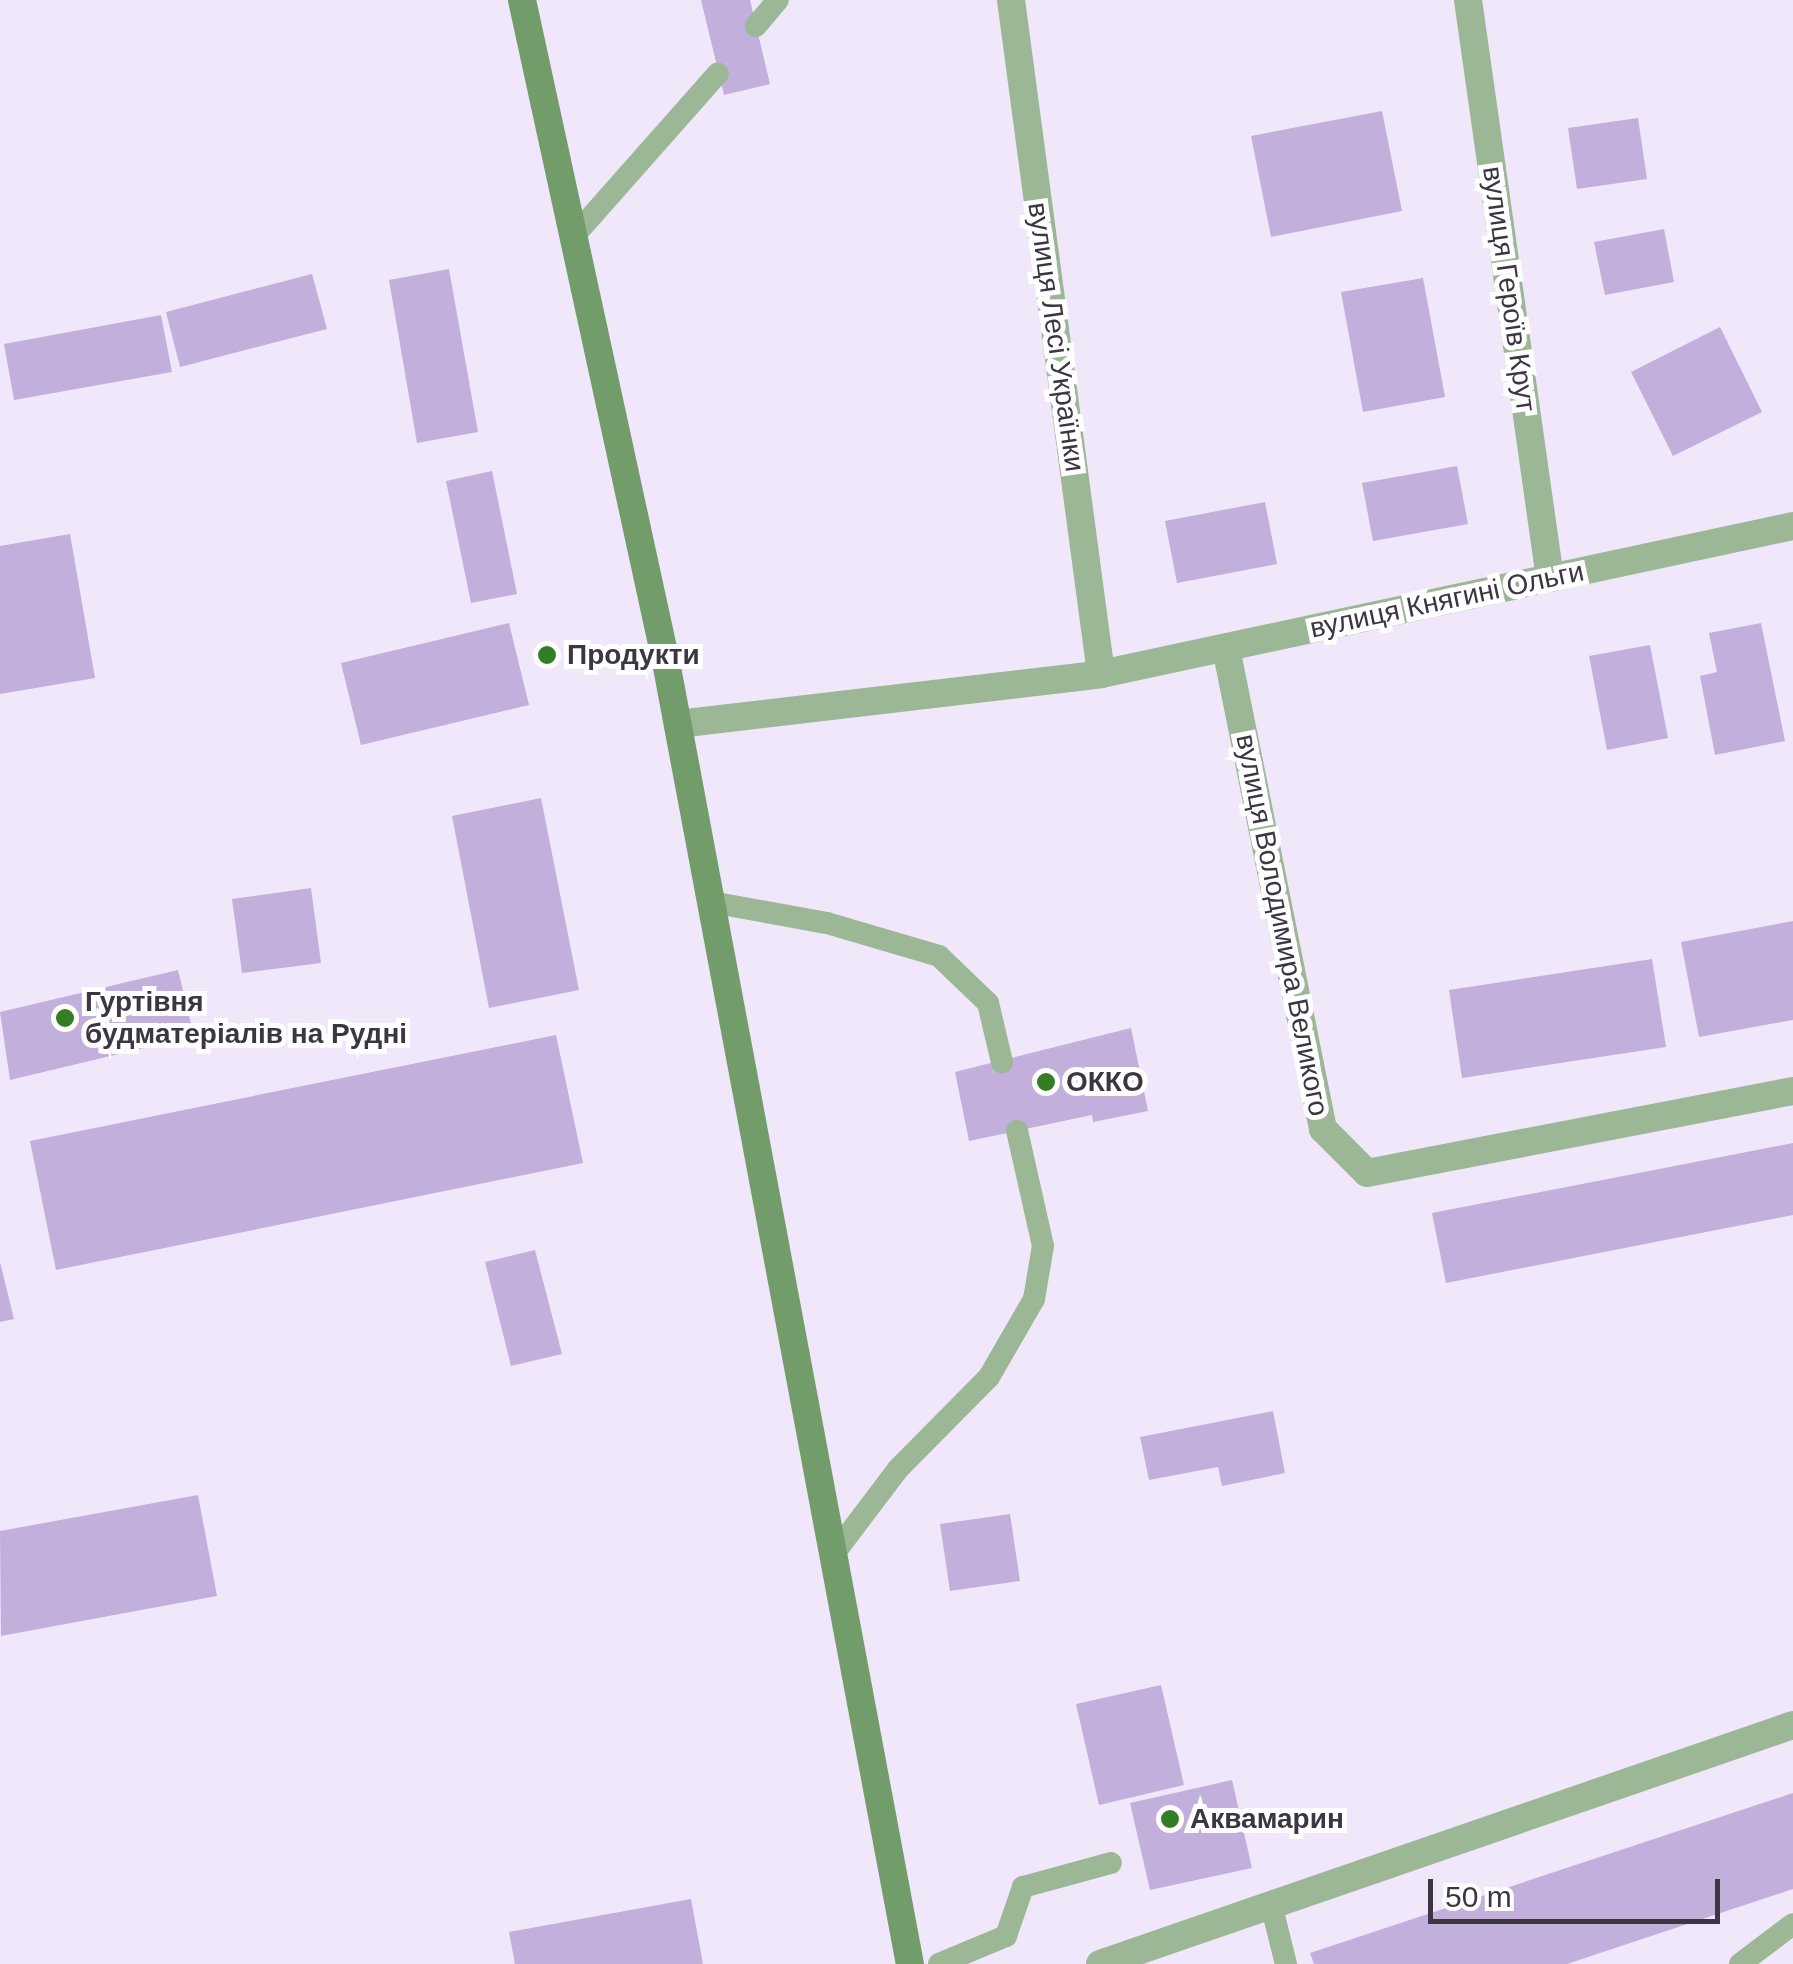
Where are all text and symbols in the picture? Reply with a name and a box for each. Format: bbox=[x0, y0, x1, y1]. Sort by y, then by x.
street label: вулиця Героїв Крут bbox=[1475, 164, 1543, 414]
street label: вулиця Лесі Українки bbox=[1020, 200, 1092, 474]
street label: вулиця Княгині Ольги bbox=[1307, 555, 1587, 645]
place label: Продукти bbox=[567, 638, 700, 672]
marker: Продукти bbox=[536, 644, 558, 666]
street label: вулиця Володимира Великого bbox=[1228, 731, 1336, 1119]
place label: Гуртівня будматеріалів на Рудні bbox=[85, 985, 407, 1051]
marker: Гуртівня будматеріалів на Рудні bbox=[54, 1007, 76, 1029]
place label: ОККО bbox=[1066, 1065, 1144, 1099]
marker: ОККО bbox=[1035, 1071, 1057, 1093]
place label: Аквамарин bbox=[1190, 1802, 1344, 1836]
marker: Аквамарин bbox=[1159, 1808, 1181, 1830]
scale bar bbox=[1433, 1859, 1726, 1921]
text: 50 m bbox=[1445, 1880, 1512, 1913]

